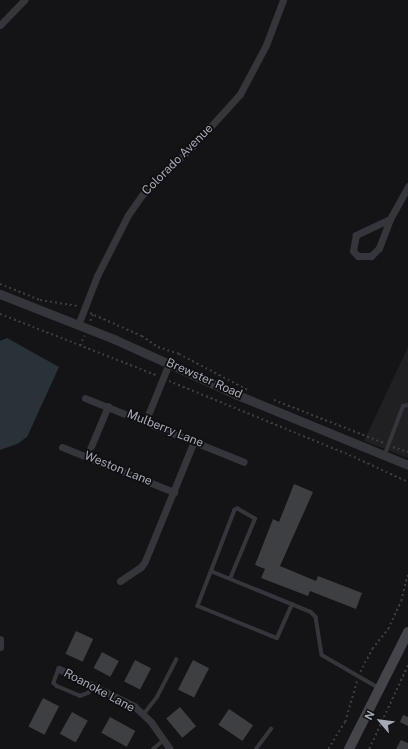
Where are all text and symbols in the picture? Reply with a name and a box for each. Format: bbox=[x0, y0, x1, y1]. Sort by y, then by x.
street label: Colorado Avenue bbox=[140, 122, 216, 198]
street label: Brewster Road bbox=[164, 356, 244, 402]
street label: Mulberry Lane bbox=[125, 407, 205, 451]
street label: Weston Lane bbox=[82, 449, 154, 489]
street label: Roanoke Lane bbox=[61, 666, 137, 716]
north arrow bbox=[360, 701, 400, 741]
text: N bbox=[362, 709, 377, 722]

